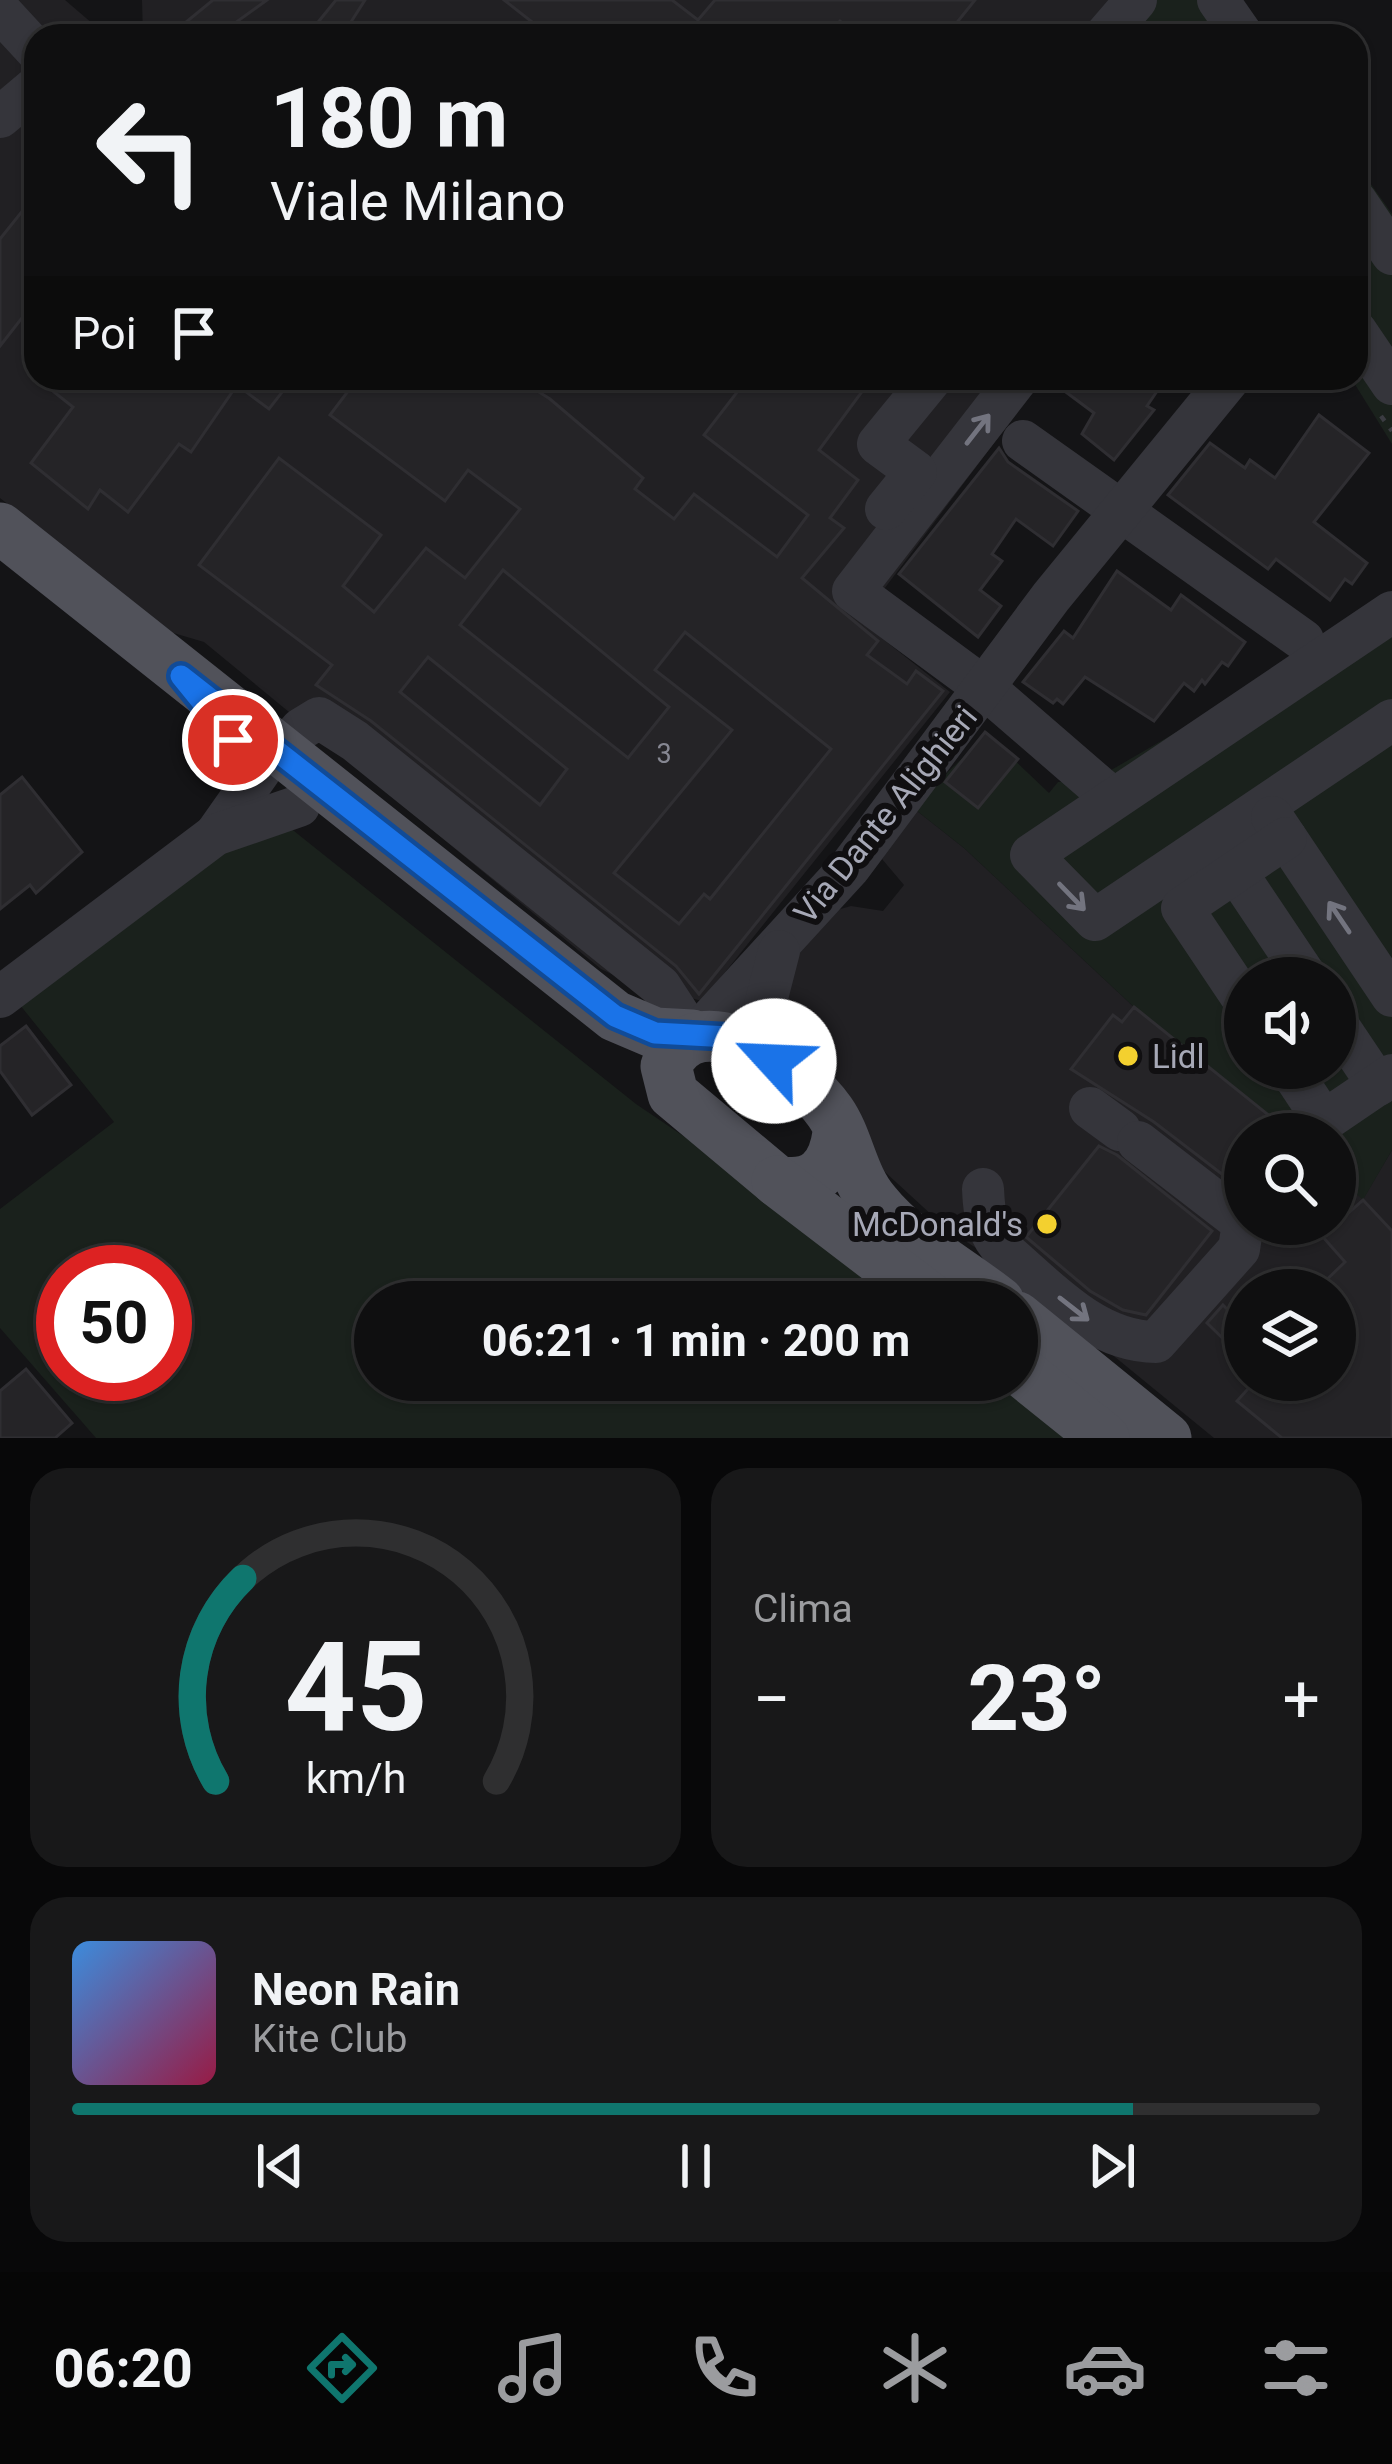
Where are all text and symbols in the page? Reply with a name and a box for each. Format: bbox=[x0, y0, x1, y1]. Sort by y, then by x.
text: 180 m bbox=[270, 69, 508, 168]
icon: left bbox=[72, 72, 228, 228]
text: Viale Milano bbox=[270, 170, 565, 233]
icon: arrive bbox=[161, 300, 227, 366]
text: Poi bbox=[72, 307, 137, 360]
one-way arrow bbox=[964, 413, 991, 445]
pin bbox=[182, 689, 284, 791]
street label: Via Dante Alighieri bbox=[786, 698, 985, 931]
icon: arrive bbox=[200, 707, 266, 773]
house number: 3 bbox=[656, 738, 672, 770]
one-way arrow bbox=[1058, 882, 1086, 911]
one-way arrow bbox=[1327, 901, 1352, 934]
map controls bbox=[1224, 957, 1356, 1401]
button: sound bbox=[1224, 957, 1356, 1089]
position arrow bbox=[711, 998, 837, 1124]
place label: Lidl bbox=[1152, 1037, 1204, 1076]
marker: Lidl bbox=[1115, 1043, 1141, 1069]
button: search bbox=[1224, 1113, 1356, 1245]
place label: McDonald's bbox=[852, 1205, 1023, 1244]
marker: McDonald's bbox=[1034, 1211, 1060, 1237]
speed limit sign: 50 bbox=[36, 1245, 192, 1401]
button: layers bbox=[1224, 1269, 1356, 1401]
one-way arrow bbox=[1058, 1295, 1090, 1322]
text: 06:21 · 1 min · 200 m bbox=[482, 1314, 910, 1367]
text: Clima bbox=[753, 1586, 853, 1632]
text: 45 bbox=[284, 1614, 427, 1760]
text: 23° bbox=[967, 1647, 1106, 1752]
text: − bbox=[753, 1661, 791, 1738]
text: + bbox=[1283, 1661, 1320, 1738]
text: km/h bbox=[305, 1752, 406, 1802]
text: Neon Rain bbox=[252, 1963, 460, 2016]
text: Kite Club bbox=[252, 2016, 407, 2062]
icon: previous bbox=[247, 2133, 313, 2199]
icon: pause bbox=[663, 2133, 729, 2199]
icon: next bbox=[1079, 2133, 1145, 2199]
icon: directions bbox=[300, 2326, 384, 2410]
icon: music bbox=[491, 2326, 575, 2410]
icon: phone bbox=[682, 2326, 766, 2410]
icon: climate bbox=[873, 2326, 957, 2410]
icon: car bbox=[1063, 2326, 1147, 2410]
icon: filters bbox=[1254, 2326, 1338, 2410]
text: 06:20 bbox=[53, 2337, 193, 2400]

